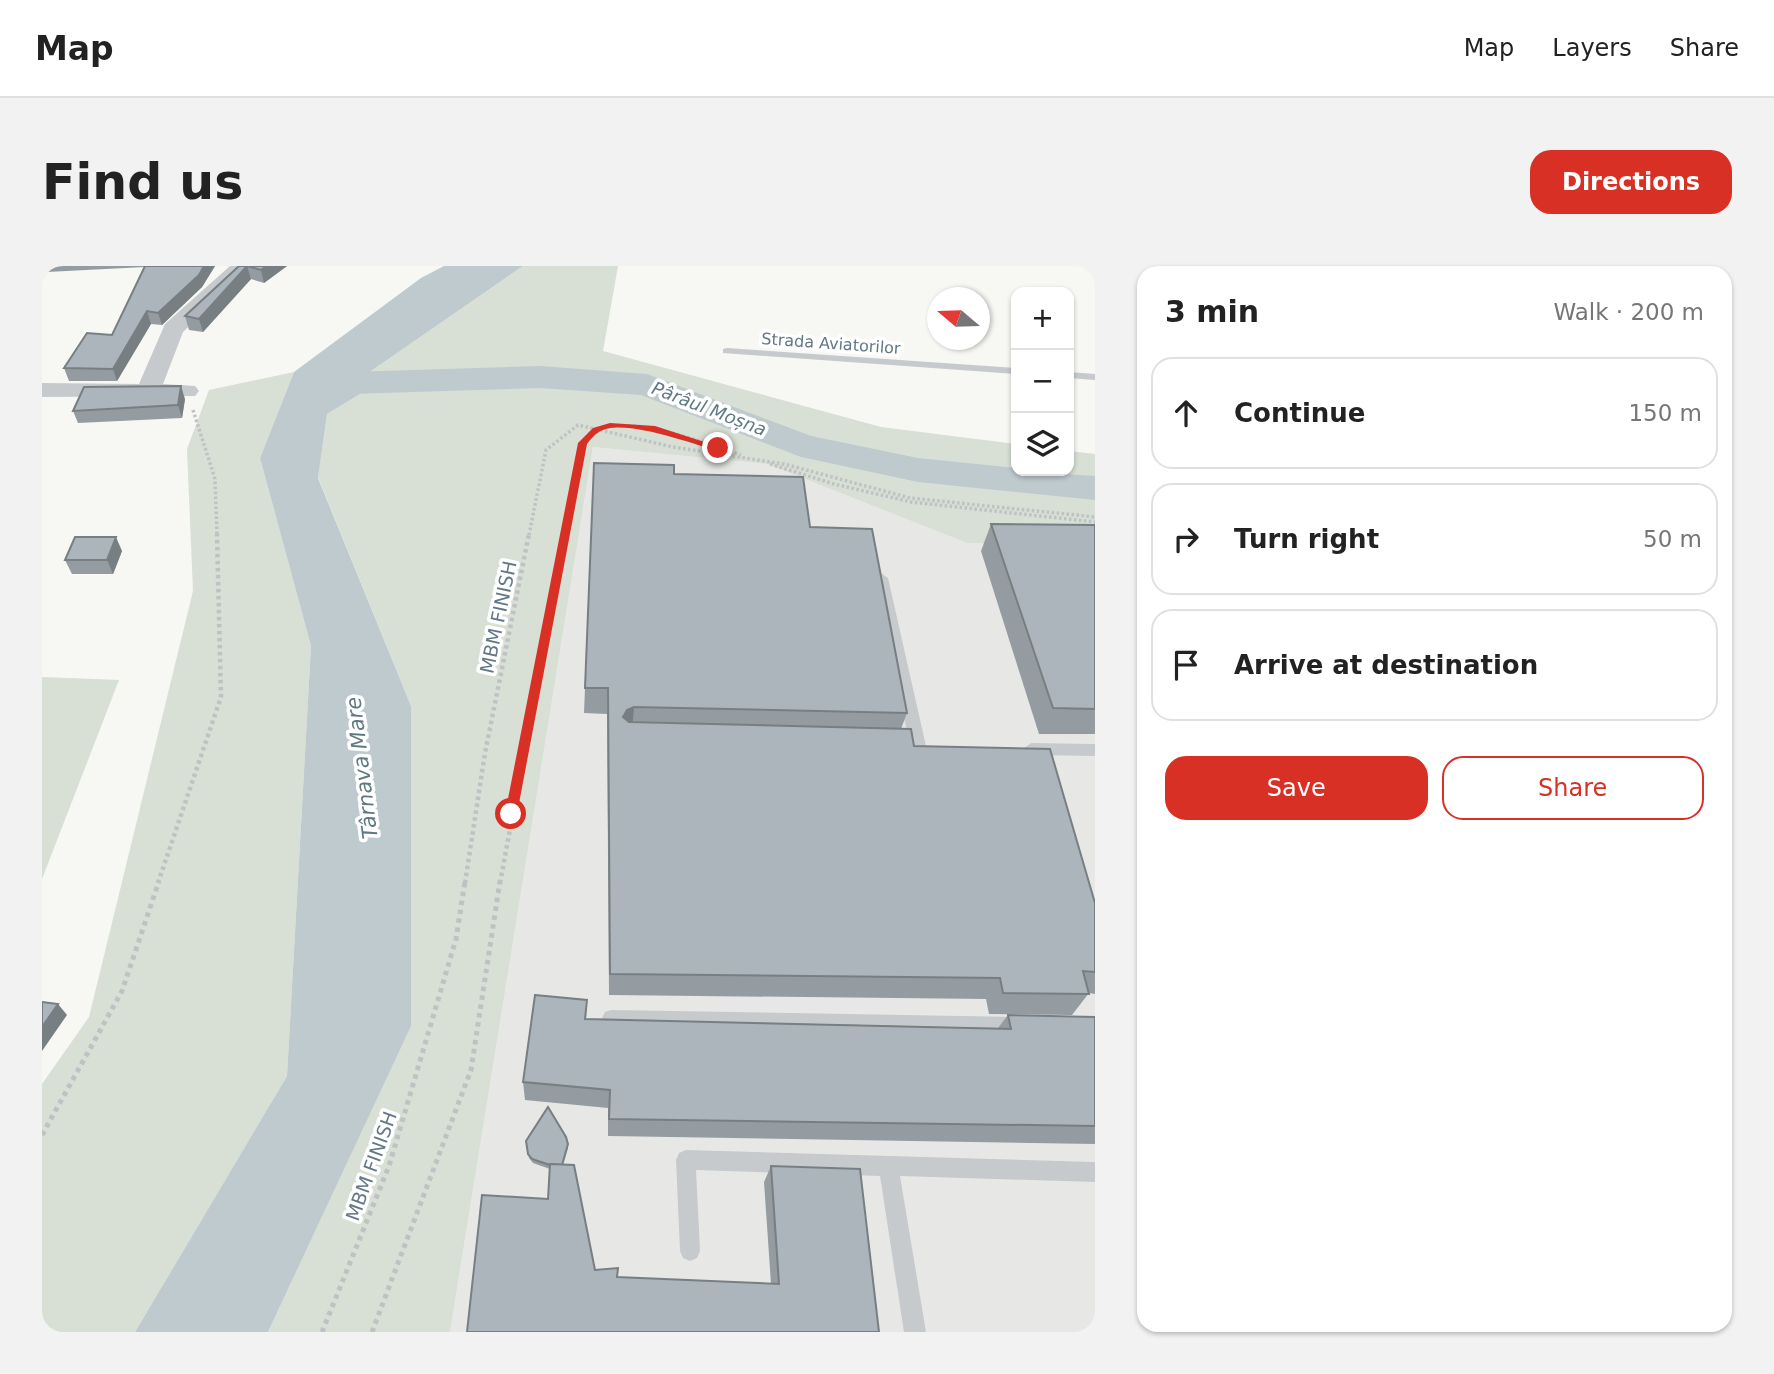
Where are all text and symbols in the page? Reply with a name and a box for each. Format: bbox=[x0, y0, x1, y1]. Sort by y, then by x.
text: Map bbox=[35, 29, 114, 68]
text: Map bbox=[1464, 34, 1514, 62]
text: Layers bbox=[1552, 34, 1632, 62]
text: Share bbox=[1670, 34, 1739, 62]
button: Directions bbox=[1530, 150, 1732, 214]
text: Find us bbox=[42, 154, 243, 211]
north arrow bbox=[927, 287, 990, 350]
map controls bbox=[1011, 287, 1074, 476]
button: + bbox=[1011, 287, 1074, 350]
text: 3 min bbox=[1165, 294, 1259, 329]
text: Walk · 200 m bbox=[1553, 299, 1704, 325]
street label: Strada Aviatorilor bbox=[761, 329, 902, 358]
button: − bbox=[1011, 350, 1074, 413]
water label: Pârâul Moșna bbox=[649, 377, 769, 440]
icon: ahead bbox=[1167, 394, 1205, 432]
text: Continue bbox=[1234, 398, 1365, 428]
text: 150 m bbox=[1628, 400, 1702, 426]
button: layers bbox=[1011, 413, 1074, 476]
route end bbox=[702, 432, 733, 463]
icon: right bbox=[1167, 520, 1205, 558]
text: Turn right bbox=[1234, 524, 1379, 554]
text: 50 m bbox=[1643, 526, 1702, 552]
street label: MBM FINISH bbox=[475, 559, 521, 675]
icon: arrive bbox=[1167, 646, 1205, 684]
text: Arrive at destination bbox=[1234, 650, 1538, 680]
water label: Târnava Mare bbox=[341, 696, 383, 840]
button: Save bbox=[1165, 756, 1428, 820]
button: Share bbox=[1442, 756, 1704, 820]
route start bbox=[495, 798, 526, 829]
street label: MBM FINISH bbox=[341, 1108, 401, 1224]

